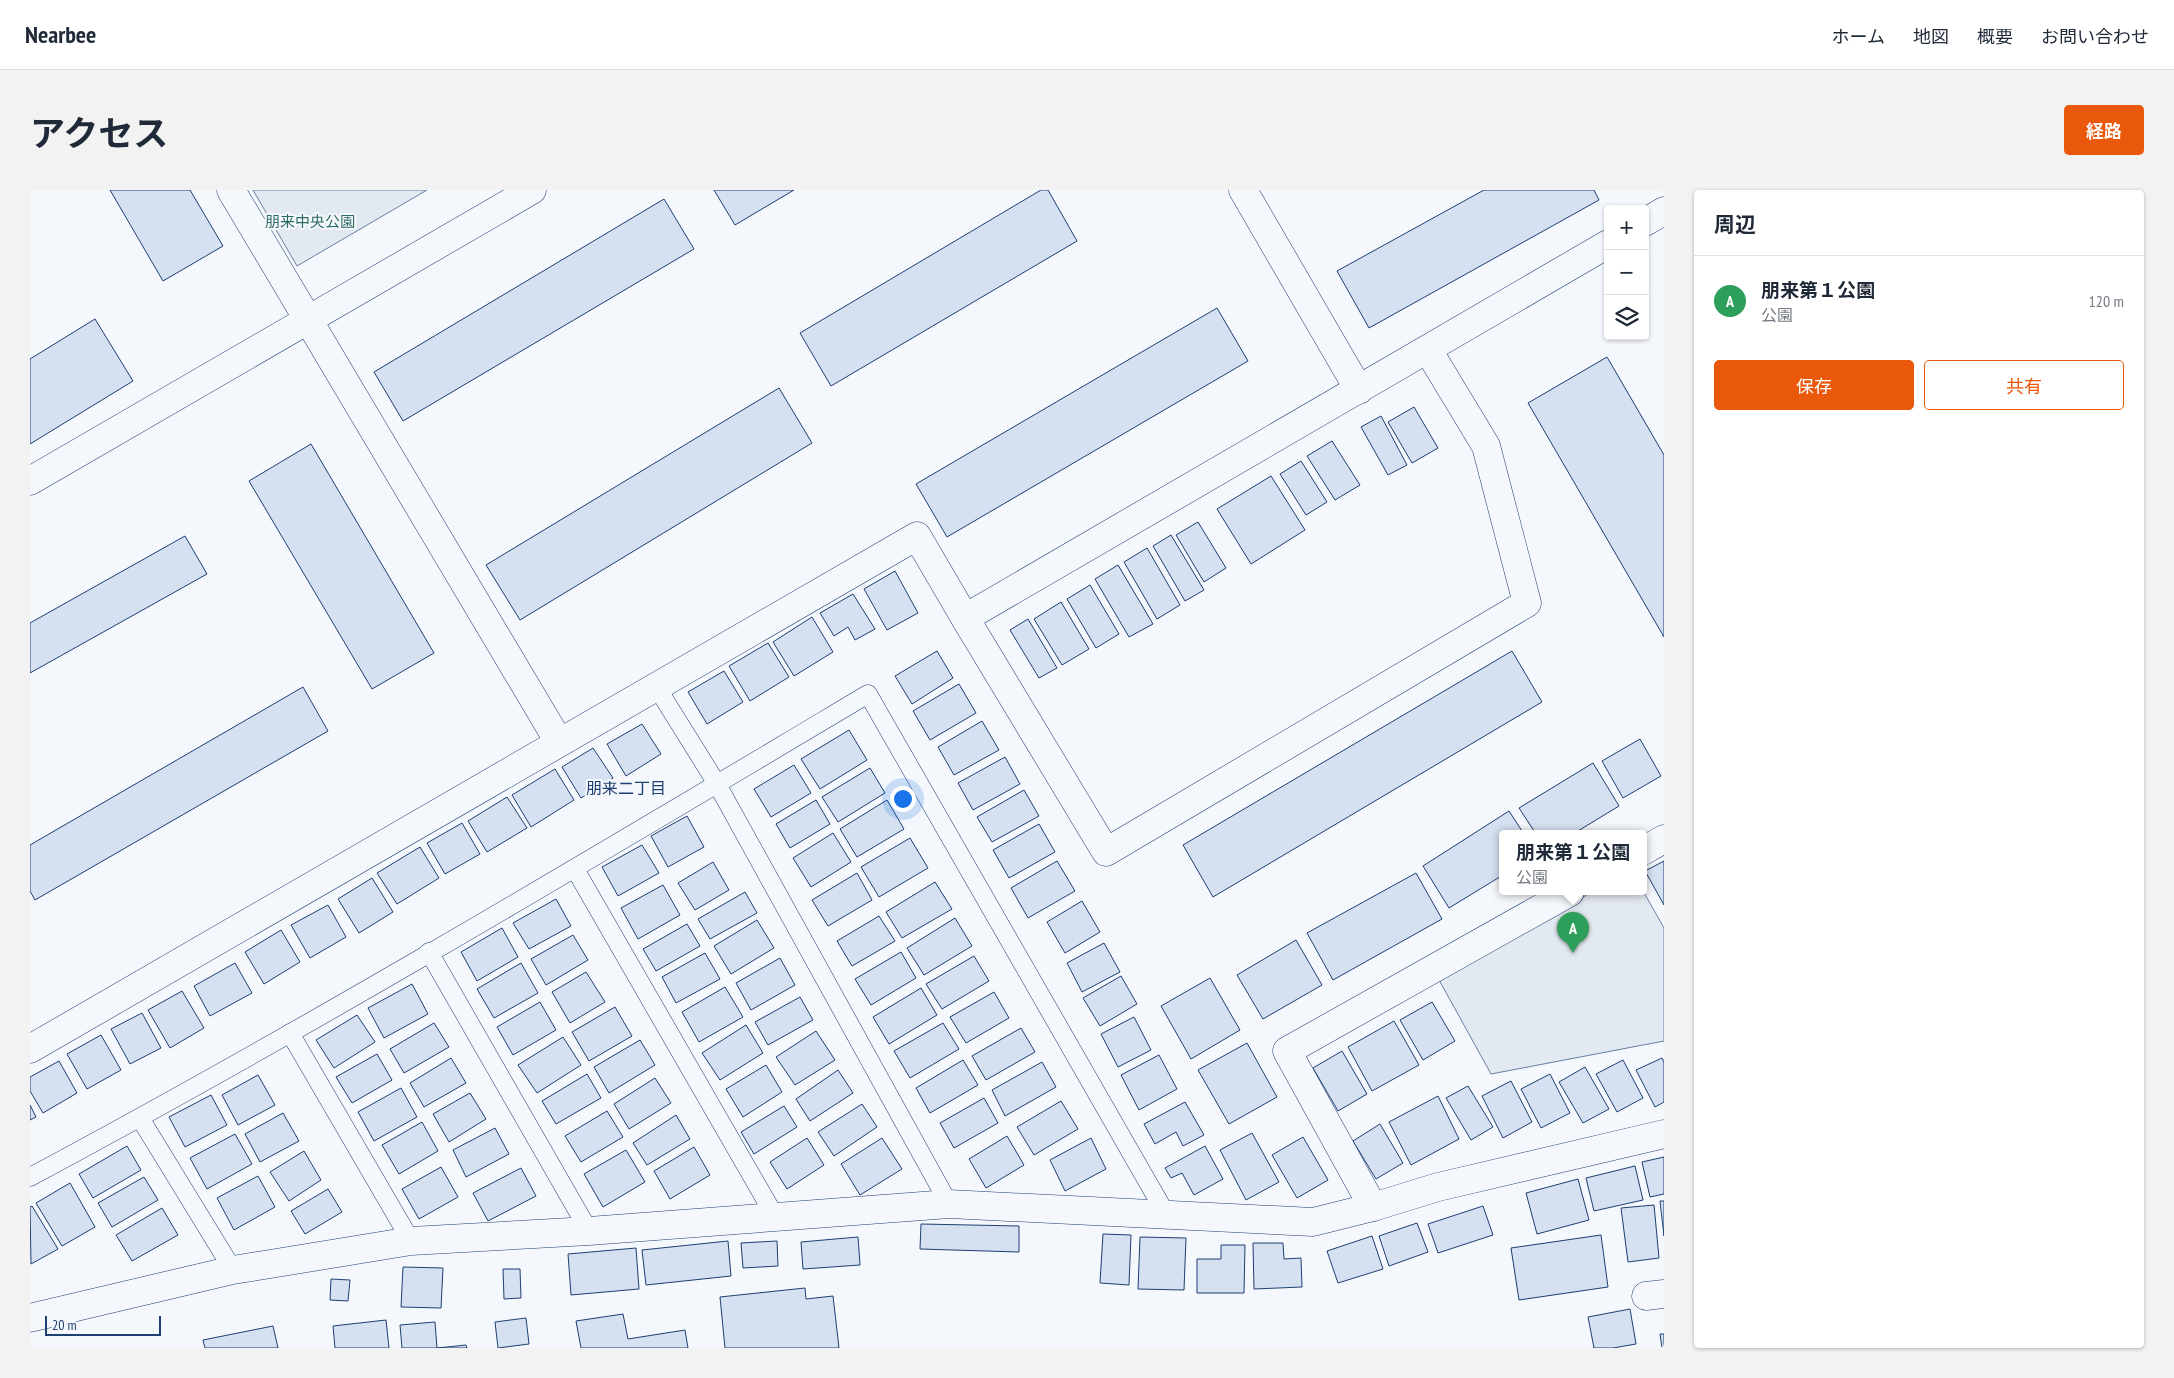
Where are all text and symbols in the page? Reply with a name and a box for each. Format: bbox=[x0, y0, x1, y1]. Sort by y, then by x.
text: Nearbee bbox=[25, 19, 96, 50]
text: ホーム bbox=[1832, 25, 1885, 48]
text: 地図 bbox=[1913, 25, 1949, 48]
text: 概要 bbox=[1977, 25, 2013, 48]
text: お問い合わせ bbox=[2041, 25, 2149, 48]
button: 経路 bbox=[2064, 105, 2144, 155]
text: アクセス bbox=[30, 110, 168, 156]
map controls bbox=[1604, 205, 1649, 340]
button: + bbox=[1604, 205, 1649, 250]
text: 周辺 bbox=[1714, 211, 1756, 238]
park label: 朋来中央公園 bbox=[265, 212, 355, 231]
button: − bbox=[1604, 250, 1649, 295]
text: 朋来第１公園 bbox=[1761, 278, 1875, 302]
text: A bbox=[1726, 291, 1734, 311]
text: 120 m bbox=[2089, 291, 2124, 311]
button: layers bbox=[1604, 295, 1649, 340]
text: 公園 bbox=[1761, 305, 1793, 325]
button: 保存 bbox=[1714, 360, 1914, 410]
button: 共有 bbox=[1924, 360, 2124, 410]
district label: 朋来二丁目 bbox=[586, 778, 666, 798]
your location bbox=[890, 786, 916, 812]
popup bbox=[1499, 830, 1647, 895]
text: 朋来第１公園 bbox=[1516, 840, 1630, 864]
text: 公園 bbox=[1516, 867, 1548, 887]
pin: A bbox=[1557, 912, 1589, 953]
scale bar bbox=[45, 1313, 161, 1336]
text: 20 m bbox=[52, 1316, 77, 1334]

